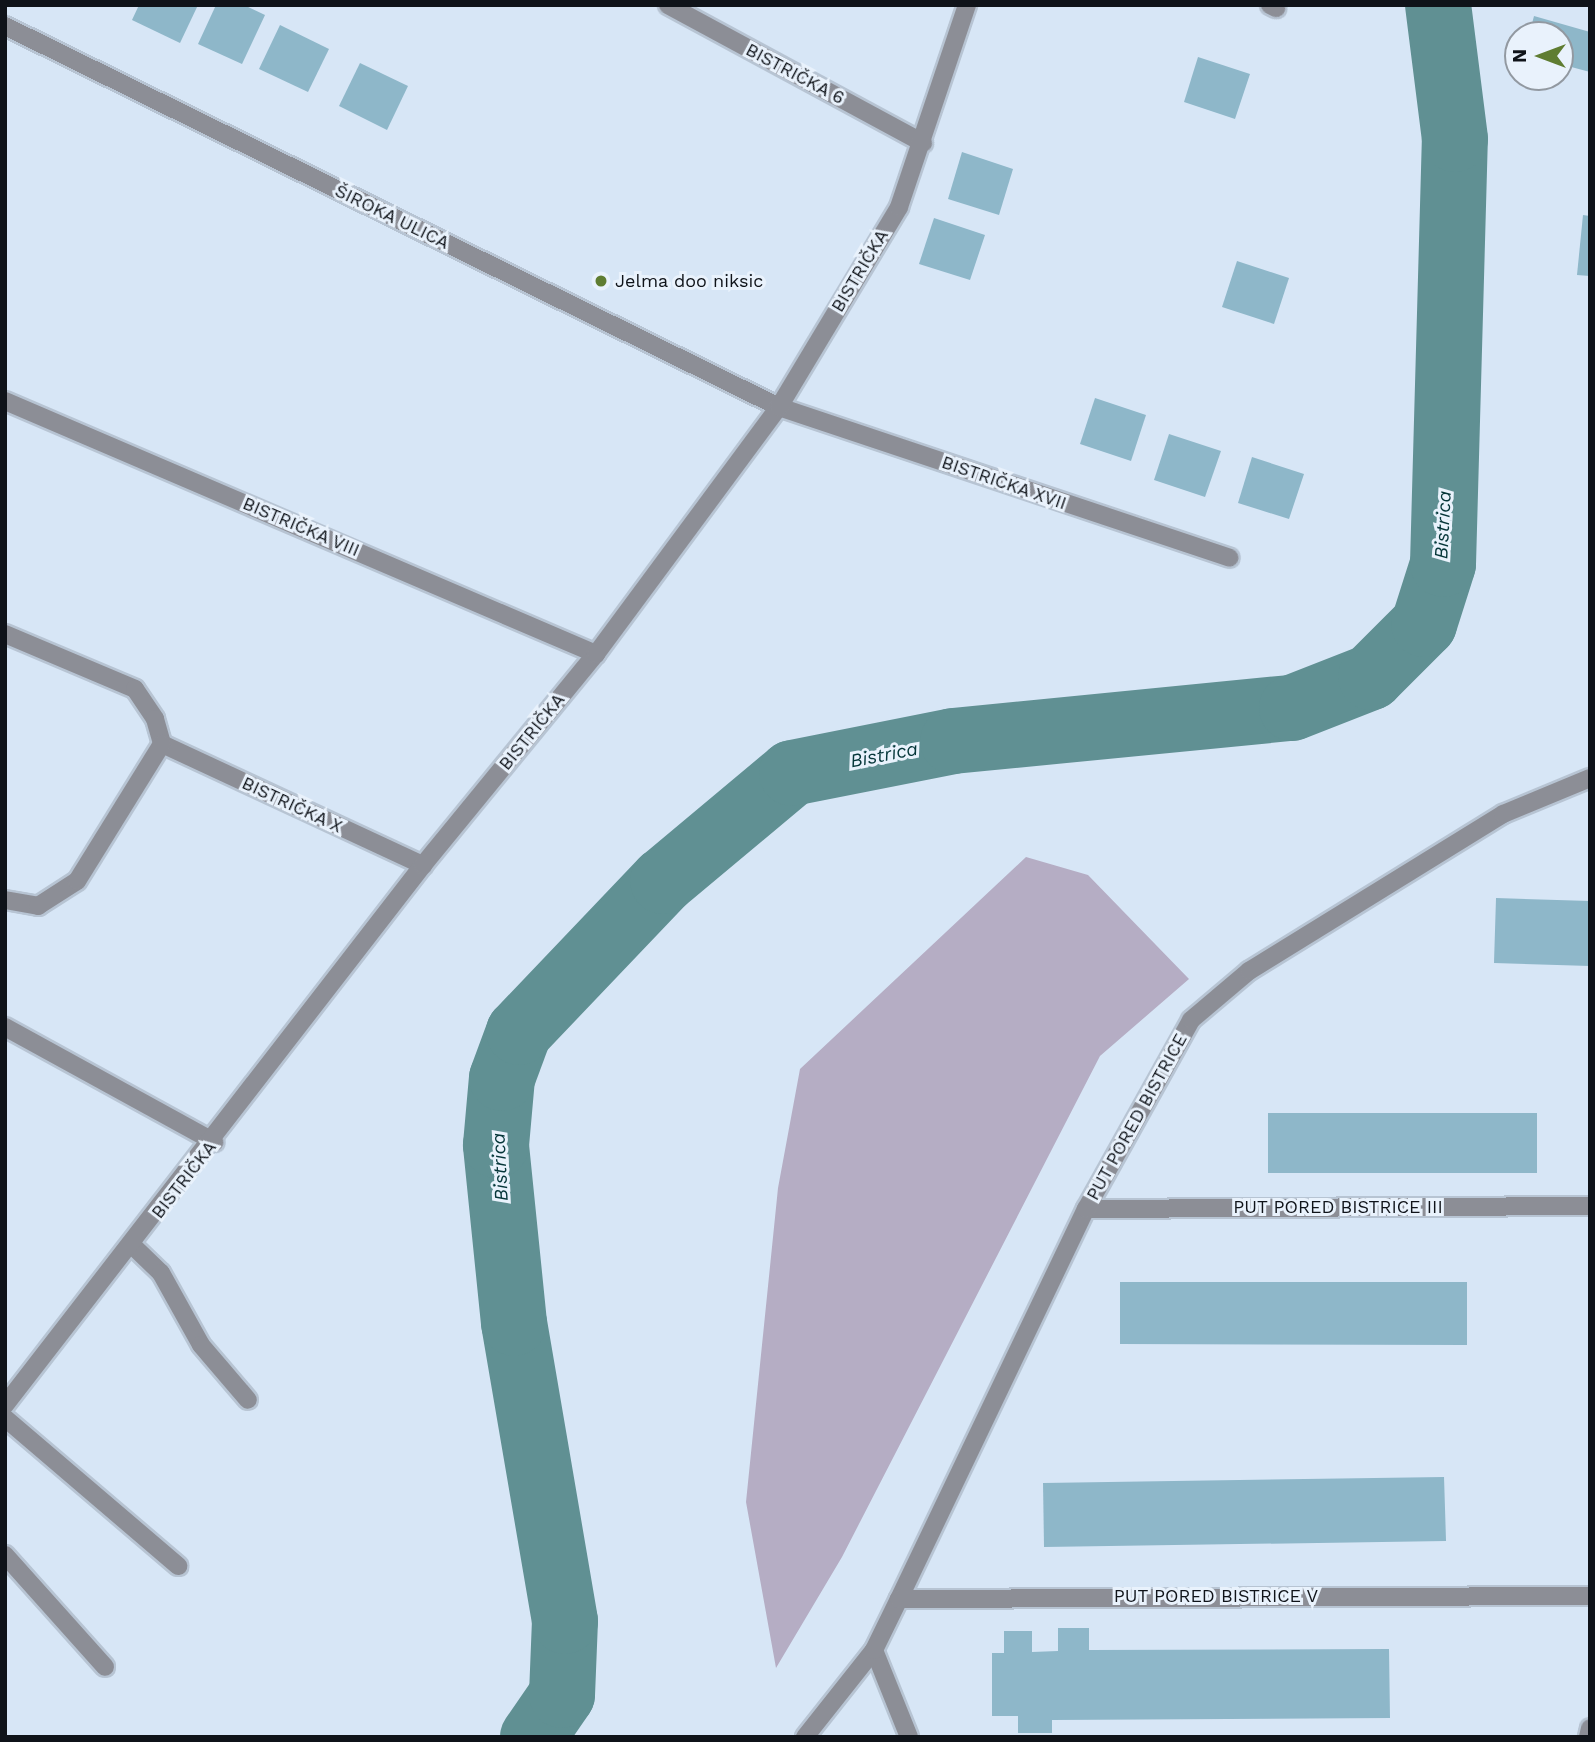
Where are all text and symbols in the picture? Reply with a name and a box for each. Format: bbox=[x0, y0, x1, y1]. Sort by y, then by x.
north arrow bbox=[1504, 21, 1574, 91]
street label: BISTRIČKA 6 bbox=[742, 39, 848, 109]
text: N bbox=[1508, 49, 1531, 63]
street label: ŠIROKA ULICA bbox=[331, 180, 453, 254]
street label: BISTRIČKA bbox=[827, 226, 893, 316]
place label: Jelma doo niksic bbox=[615, 270, 764, 292]
marker: Jelma doo niksic bbox=[593, 273, 609, 289]
street label: BISTRIČKA XVII bbox=[938, 451, 1070, 515]
water label: Bistrica bbox=[1430, 490, 1456, 560]
street label: BISTRIČKA VIII bbox=[239, 492, 363, 562]
street label: BISTRIČKA bbox=[495, 689, 569, 775]
water label: Bistrica bbox=[848, 737, 920, 773]
street label: BISTRIČKA X bbox=[238, 772, 346, 838]
street label: PUT PORED BISTRICE bbox=[1082, 1030, 1192, 1204]
water label: Bistrica bbox=[487, 1132, 513, 1202]
street label: BISTRIČKA bbox=[147, 1137, 221, 1223]
street label: PUT PORED BISTRICE III bbox=[1233, 1196, 1443, 1218]
street label: PUT PORED BISTRICE V bbox=[1113, 1585, 1319, 1607]

